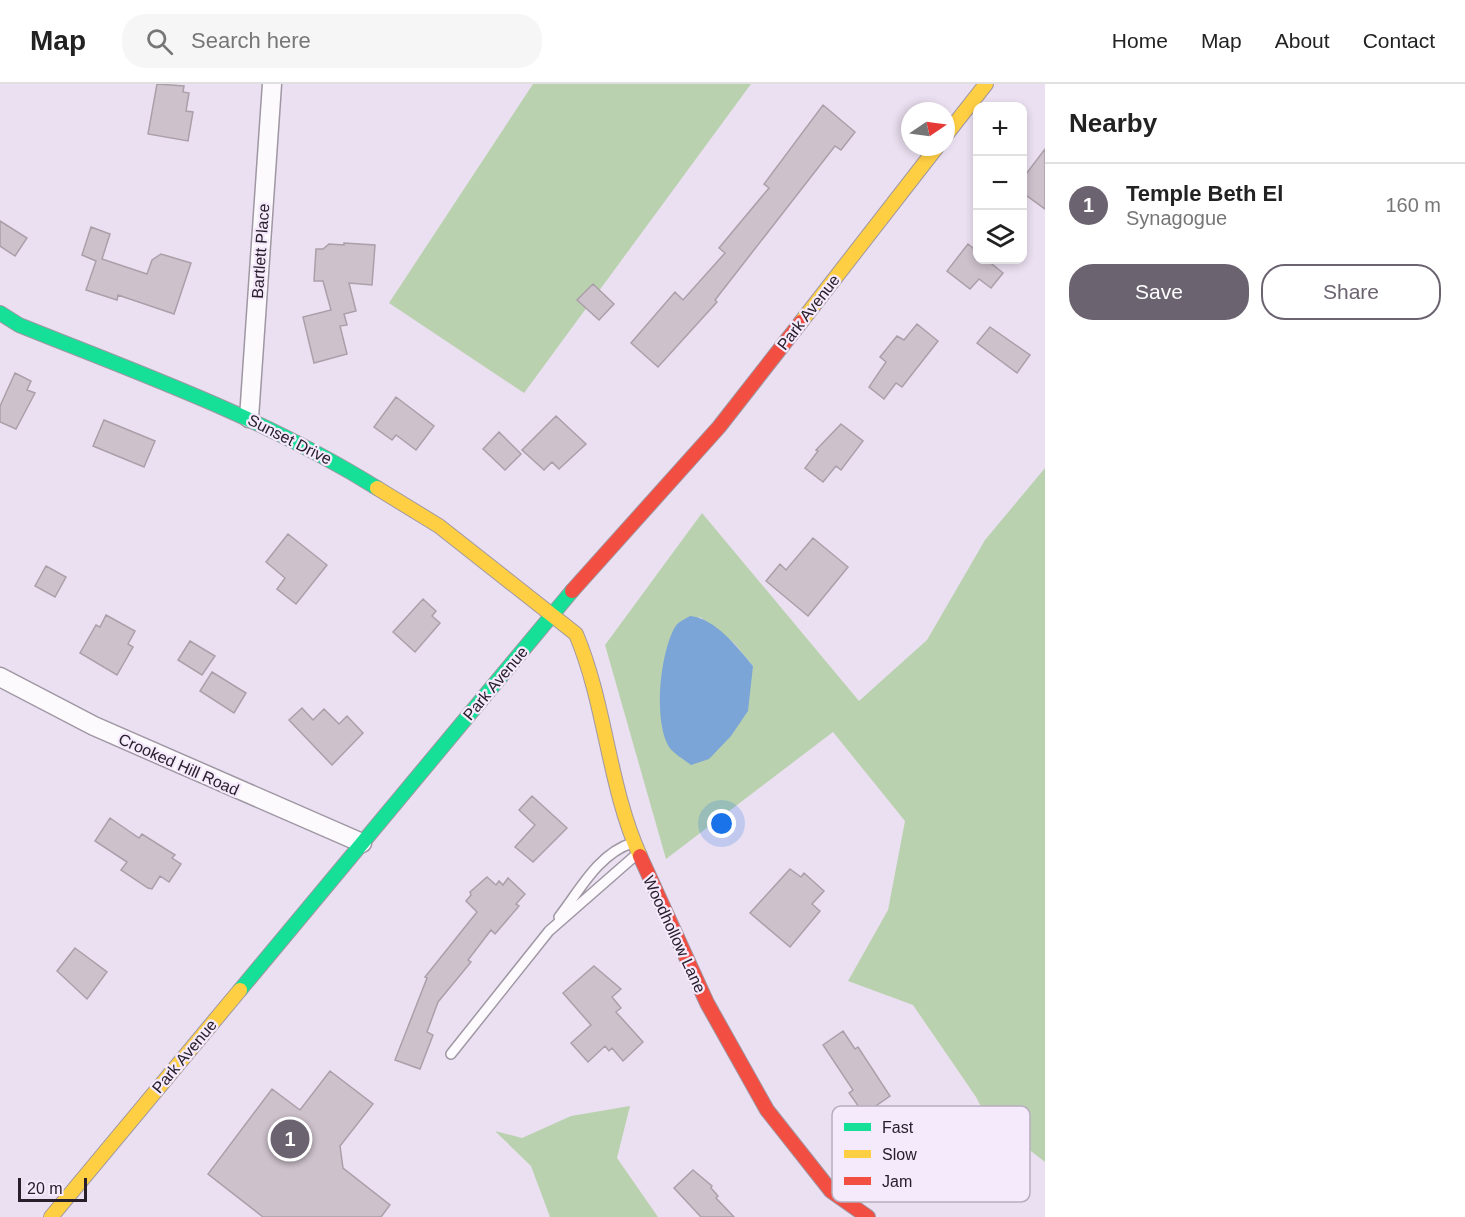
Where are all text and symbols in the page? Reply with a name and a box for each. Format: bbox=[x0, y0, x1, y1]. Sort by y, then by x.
search box bbox=[122, 14, 542, 68]
text: Map bbox=[30, 25, 86, 56]
icon: search bbox=[143, 25, 176, 58]
text: Search here bbox=[191, 28, 311, 53]
text: Home bbox=[1112, 29, 1168, 52]
text: Map bbox=[1201, 29, 1242, 52]
text: About bbox=[1275, 29, 1330, 52]
text: Contact bbox=[1363, 29, 1435, 52]
north arrow bbox=[901, 102, 955, 156]
map controls bbox=[973, 102, 1027, 264]
button: + bbox=[973, 102, 1027, 156]
text: Nearby bbox=[1069, 108, 1157, 138]
button: − bbox=[973, 156, 1027, 210]
text: Temple Beth El bbox=[1126, 181, 1283, 206]
text: 1 bbox=[1083, 194, 1094, 216]
text: 160 m bbox=[1385, 194, 1441, 216]
street label: Bartlett Place bbox=[249, 203, 272, 299]
text: Synagogue bbox=[1126, 207, 1227, 229]
button: layers bbox=[973, 210, 1027, 264]
button: Save bbox=[1069, 264, 1249, 320]
button: Share bbox=[1261, 264, 1441, 320]
street label: Park Avenue bbox=[774, 271, 843, 353]
street label: Sunset Drive bbox=[245, 411, 335, 468]
street label: Park Avenue bbox=[460, 643, 531, 723]
street label: Crooked Hill Road bbox=[116, 730, 242, 799]
your location bbox=[707, 809, 736, 838]
street label: Woodhollow Lane bbox=[640, 873, 709, 995]
street label: Park Avenue bbox=[149, 1016, 220, 1096]
legend bbox=[832, 1106, 1030, 1202]
pin: 1 bbox=[270, 1116, 310, 1162]
text: Fast bbox=[882, 1119, 914, 1136]
text: Slow bbox=[882, 1146, 917, 1163]
text: Jam bbox=[882, 1173, 912, 1190]
scale bar bbox=[18, 1175, 87, 1202]
text: 20 m bbox=[27, 1180, 63, 1197]

